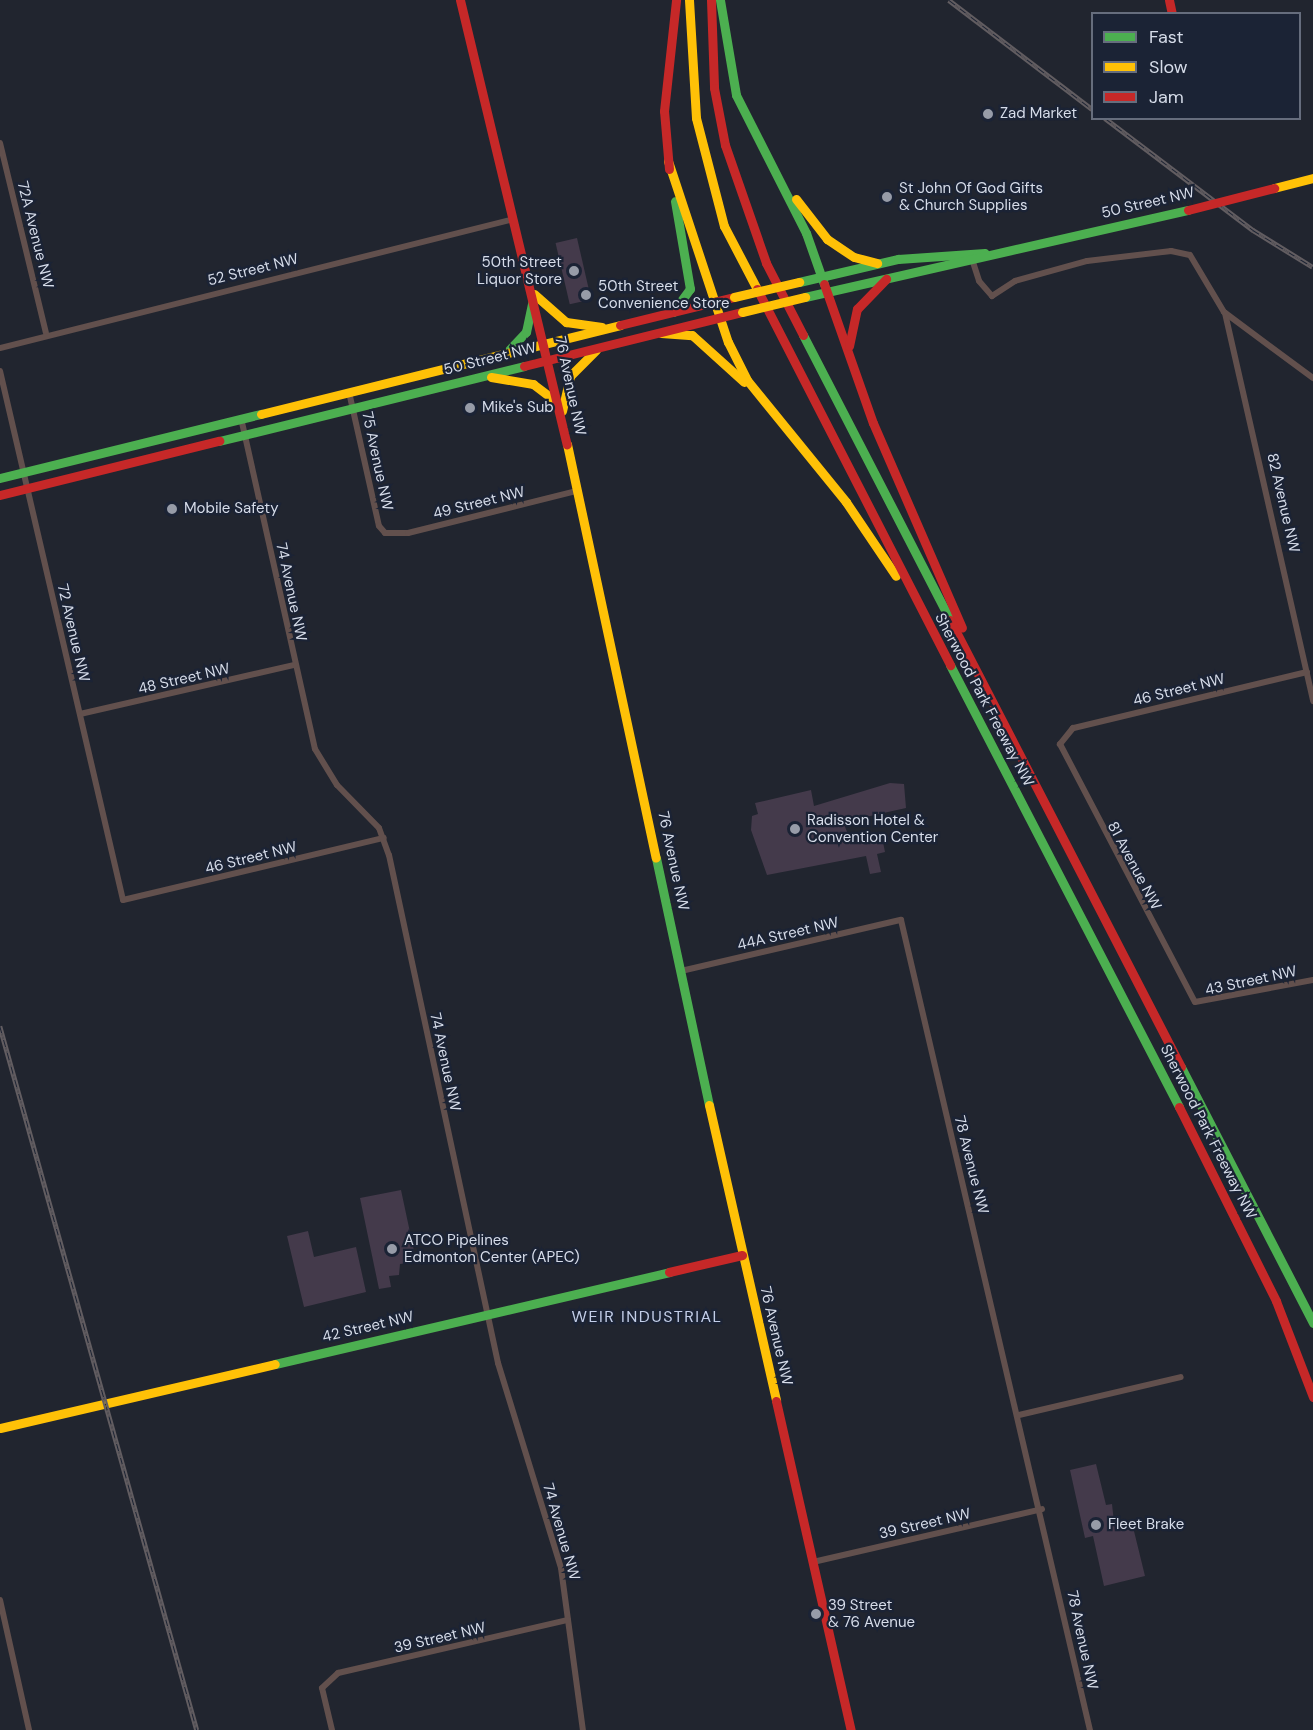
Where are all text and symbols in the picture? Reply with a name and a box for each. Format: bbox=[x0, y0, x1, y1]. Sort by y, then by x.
legend bbox=[1091, 12, 1301, 120]
text: Fast bbox=[1149, 25, 1184, 49]
text: Slow bbox=[1149, 55, 1188, 79]
text: Jam bbox=[1149, 85, 1184, 109]
place label: Zad Market bbox=[1000, 105, 1077, 123]
marker: Zad Market bbox=[981, 107, 995, 121]
street label: 72A Avenue NW bbox=[13, 179, 57, 291]
place label: St John Of God Gifts & Church Supplies bbox=[899, 179, 1043, 214]
street label: 50 Street NW bbox=[1100, 184, 1196, 222]
marker: St John Of God Gifts & Church Supplies bbox=[880, 190, 894, 204]
street label: 52 Street NW bbox=[206, 250, 300, 290]
place label: 50th Street Liquor Store bbox=[477, 253, 562, 288]
marker: 50th Street Liquor Store bbox=[567, 264, 581, 278]
place label: 50th Street Convenience Store bbox=[598, 277, 730, 312]
marker: 50th Street Convenience Store bbox=[579, 288, 593, 302]
street label: 76 Avenue NW bbox=[551, 335, 589, 437]
street label: 50 Street NW bbox=[442, 339, 538, 379]
place label: Mike's Sub bbox=[482, 399, 554, 417]
marker: Mike's Sub bbox=[463, 401, 477, 415]
street label: 75 Avenue NW bbox=[358, 410, 396, 512]
street label: 82 Avenue NW bbox=[1263, 452, 1303, 554]
street label: 49 Street NW bbox=[431, 483, 527, 523]
place label: Mobile Safety bbox=[184, 500, 278, 518]
marker: Mobile Safety bbox=[165, 502, 179, 516]
street label: 74 Avenue NW bbox=[272, 541, 310, 643]
street label: 72 Avenue NW bbox=[53, 582, 93, 684]
street label: Sherwood Park Freeway NW bbox=[931, 610, 1037, 790]
street label: 48 Street NW bbox=[136, 660, 232, 698]
street label: 46 Street NW bbox=[1131, 670, 1227, 710]
street label: 76 Avenue NW bbox=[654, 810, 692, 912]
place label: Radisson Hotel & Convention Center bbox=[807, 811, 938, 846]
street label: 81 Avenue NW bbox=[1103, 819, 1165, 913]
marker: Radisson Hotel & Convention Center bbox=[788, 822, 802, 836]
street label: 46 Street NW bbox=[203, 838, 299, 878]
street label: 44A Street NW bbox=[736, 914, 840, 954]
street label: 43 Street NW bbox=[1203, 962, 1299, 1000]
street label: 74 Avenue NW bbox=[426, 1011, 464, 1113]
street label: Sherwood Park Freeway NW bbox=[1156, 1042, 1260, 1222]
street label: 78 Avenue NW bbox=[950, 1114, 992, 1216]
place label: ATCO Pipelines Edmonton Center (APEC) bbox=[404, 1231, 580, 1266]
marker: ATCO Pipelines Edmonton Center (APEC) bbox=[385, 1242, 399, 1256]
street label: 76 Avenue NW bbox=[756, 1285, 796, 1387]
district label: WEIR INDUSTRIAL bbox=[571, 1307, 723, 1327]
street label: 42 Street NW bbox=[321, 1308, 415, 1346]
street label: 74 Avenue NW bbox=[539, 1481, 583, 1583]
street label: 39 Street NW bbox=[878, 1505, 972, 1543]
place label: Fleet Brake bbox=[1108, 1516, 1184, 1534]
marker: Fleet Brake bbox=[1089, 1518, 1103, 1532]
street label: 78 Avenue NW bbox=[1063, 1589, 1101, 1691]
place label: 39 Street & 76 Avenue bbox=[828, 1596, 915, 1631]
marker: 39 Street & 76 Avenue bbox=[809, 1607, 823, 1621]
street label: 39 Street NW bbox=[393, 1619, 487, 1657]

